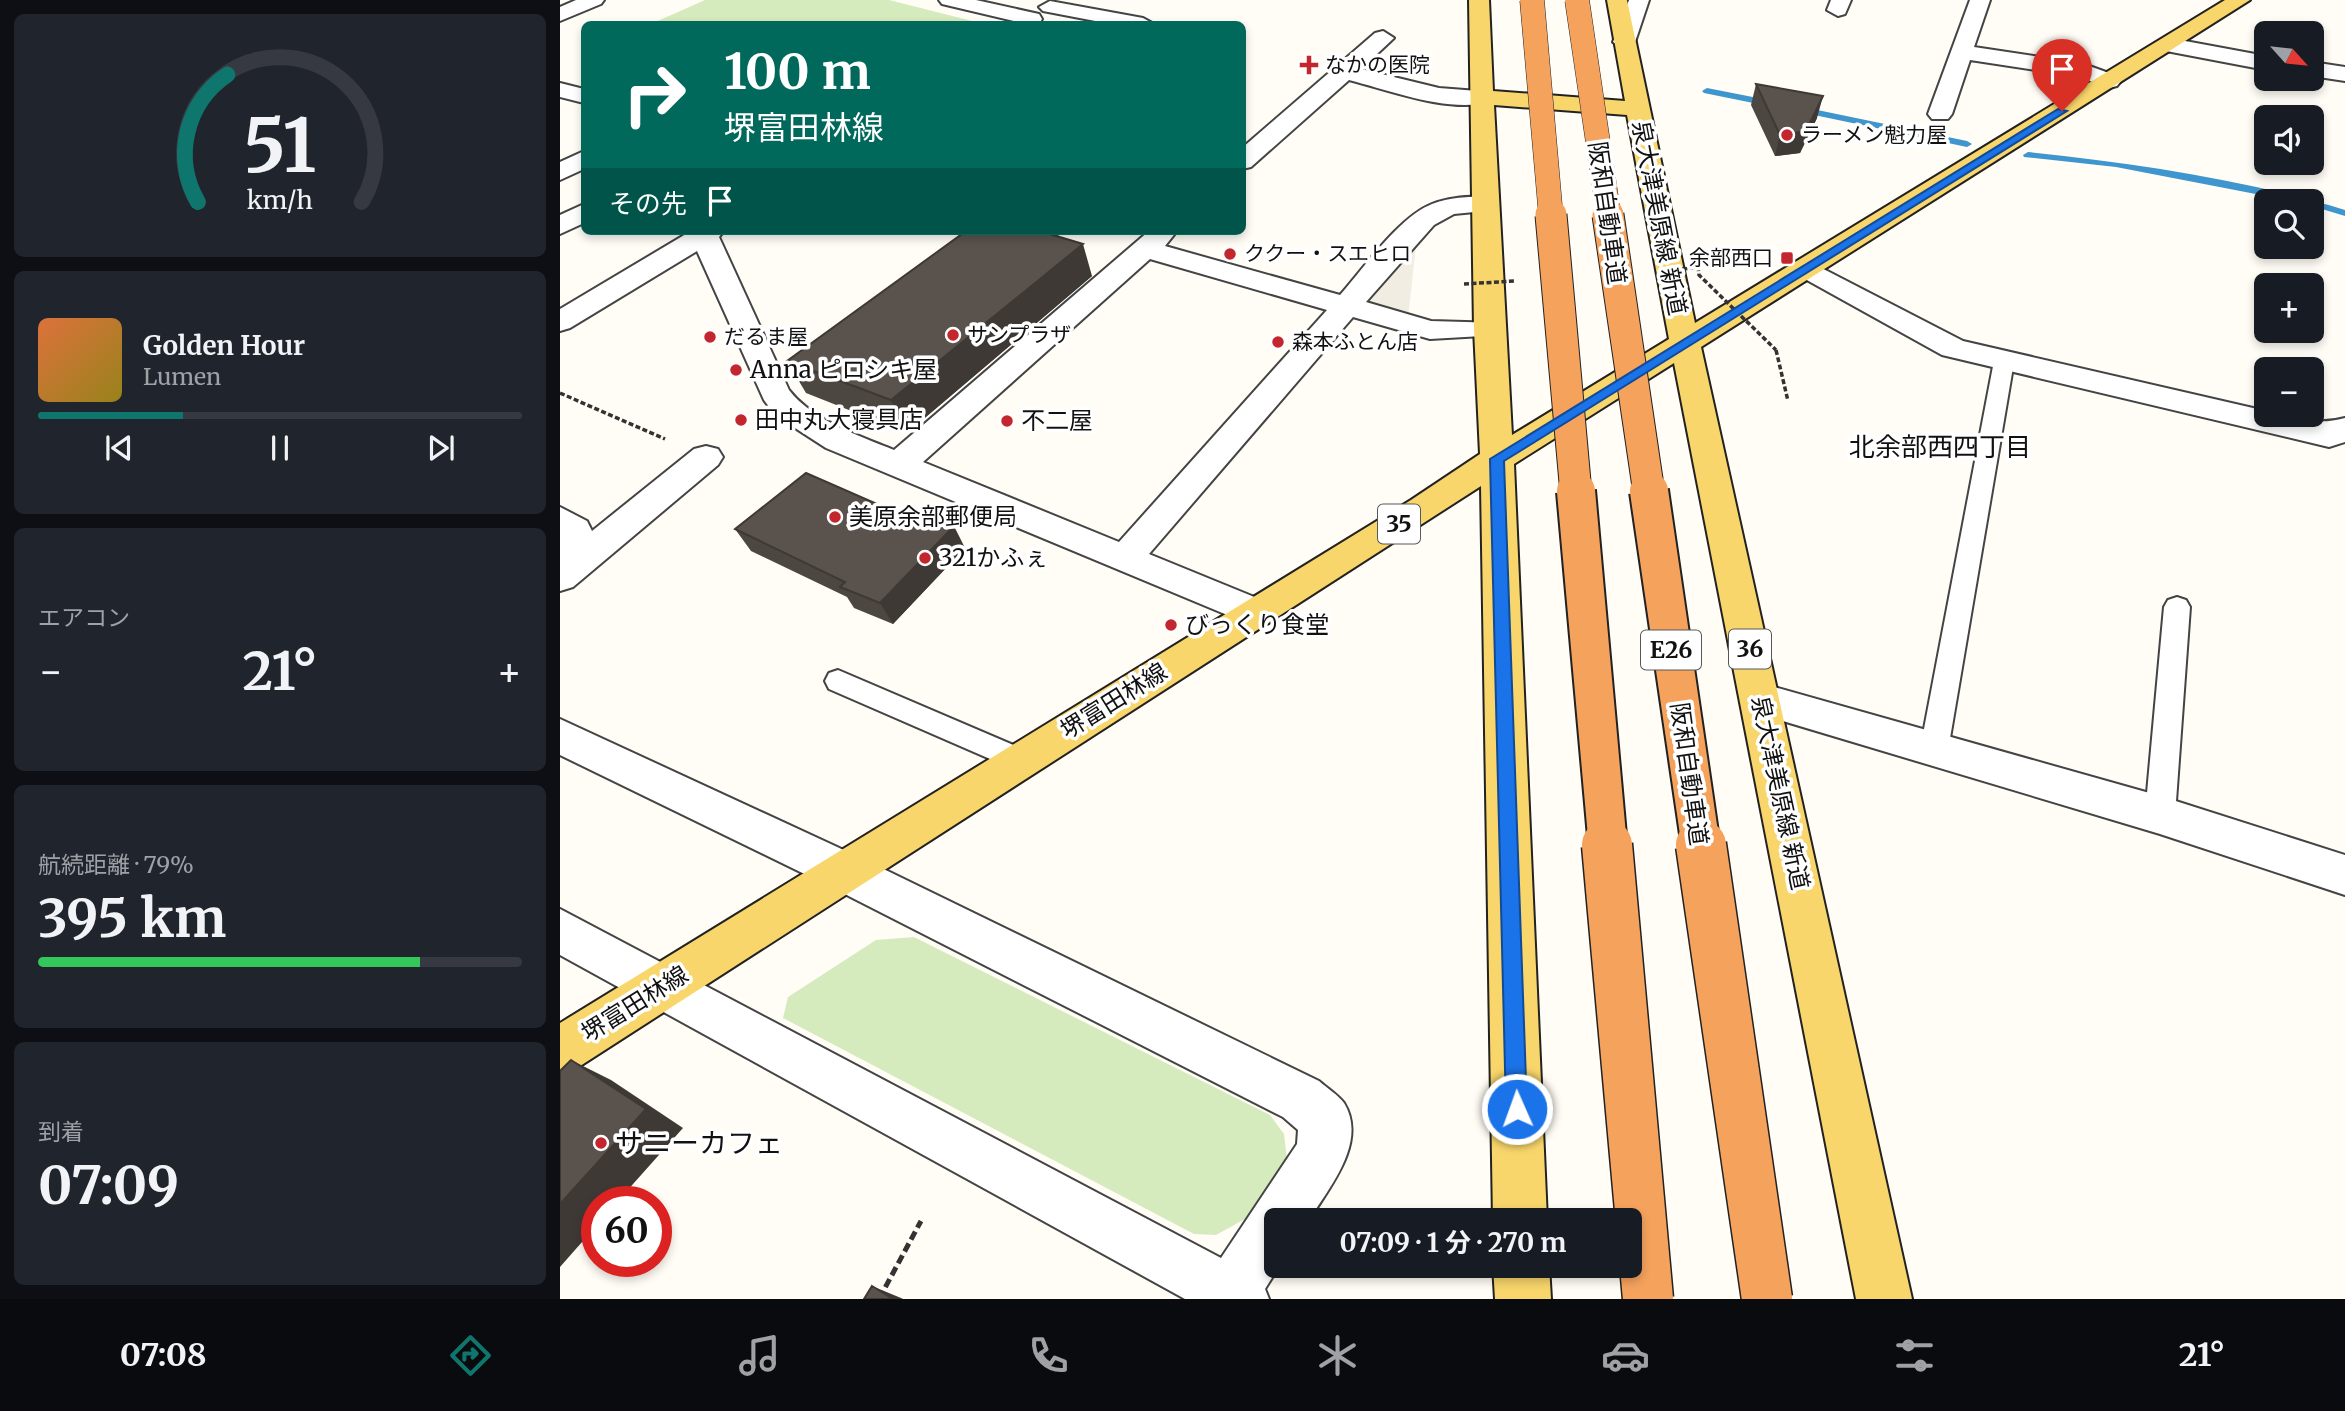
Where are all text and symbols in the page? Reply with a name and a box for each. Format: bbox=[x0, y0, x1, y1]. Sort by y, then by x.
north arrow bbox=[2254, 21, 2324, 91]
map controls bbox=[2254, 21, 2324, 427]
pin bbox=[2032, 39, 2092, 111]
text: 100 m bbox=[724, 41, 871, 102]
icon: right bbox=[609, 49, 700, 140]
icon: arrive bbox=[2043, 50, 2081, 88]
place label: なかの医院 bbox=[1325, 51, 1430, 78]
marker: なかの医院 bbox=[1299, 55, 1319, 75]
text: 51 bbox=[243, 100, 317, 192]
button: sound bbox=[2254, 105, 2324, 175]
text: 堺富田林線 bbox=[724, 108, 884, 148]
street label: 泉大津美原線 新道 bbox=[1625, 118, 1694, 318]
place label: ラーメン魁力屋 bbox=[1801, 121, 1947, 148]
marker: ラーメン魁力屋 bbox=[1779, 127, 1795, 143]
street label: 阪和自動車道 bbox=[1582, 139, 1633, 286]
icon: arrive bbox=[701, 182, 739, 220]
text: km/h bbox=[247, 183, 313, 215]
text: その先 bbox=[609, 187, 687, 220]
button: search bbox=[2254, 189, 2324, 259]
place label: ククー・スエヒロ bbox=[1244, 240, 1411, 267]
place label: 余部西口 bbox=[1689, 244, 1773, 271]
marker: ククー・スエヒロ bbox=[1222, 246, 1238, 262]
marker: 余部西口 bbox=[1779, 250, 1795, 266]
button: + bbox=[2254, 273, 2324, 343]
place label: サンプラザ bbox=[967, 321, 1071, 348]
place label: だるま屋 bbox=[724, 323, 808, 350]
marker: サンプラザ bbox=[945, 327, 961, 343]
place label: 森本ふとん店 bbox=[1292, 328, 1418, 355]
text: Golden Hour bbox=[143, 329, 305, 362]
marker: だるま屋 bbox=[702, 329, 718, 345]
marker: 森本ふとん店 bbox=[1270, 334, 1286, 350]
place label: Anna ピロシキ屋 bbox=[749, 354, 937, 385]
button: − bbox=[2254, 357, 2324, 427]
text: Lumen bbox=[143, 362, 221, 391]
marker: Anna ピロシキ屋 bbox=[728, 362, 744, 378]
place label: 田中丸大寝具店 bbox=[755, 404, 923, 435]
place label: 不二屋 bbox=[1021, 405, 1093, 436]
marker: 田中丸大寝具店 bbox=[733, 412, 749, 428]
marker: 不二屋 bbox=[999, 413, 1015, 429]
icon: previous bbox=[100, 429, 138, 467]
icon: pause bbox=[261, 429, 299, 467]
icon: next bbox=[422, 429, 460, 467]
district label: 北余部西四丁目 bbox=[1849, 430, 2031, 463]
place label: 美原余部郵便局 bbox=[849, 501, 1017, 532]
road number: 35 bbox=[1378, 504, 1420, 544]
marker: 美原余部郵便局 bbox=[827, 509, 843, 525]
place label: 321かふぇ bbox=[939, 542, 1048, 573]
marker: 321かふぇ bbox=[917, 550, 933, 566]
text: エアコン bbox=[38, 603, 130, 632]
place label: びっくり食堂 bbox=[1185, 609, 1329, 640]
marker: びっくり食堂 bbox=[1163, 617, 1179, 633]
road number: 36 bbox=[1729, 629, 1771, 668]
road number: E26 bbox=[1641, 630, 1701, 670]
text: 21° bbox=[242, 639, 318, 704]
text: − bbox=[38, 648, 63, 695]
text: + bbox=[497, 648, 522, 695]
street label: 堺富田林線 bbox=[1055, 656, 1173, 746]
street label: 泉大津美原線 新道 bbox=[1745, 693, 1816, 893]
street label: 阪和自動車道 bbox=[1664, 700, 1715, 847]
text: 航続距離 · 79% bbox=[38, 850, 194, 879]
text: 395 km bbox=[38, 886, 226, 951]
street label: 堺富田林線 bbox=[576, 959, 694, 1049]
position arrow bbox=[1480, 1072, 1554, 1146]
text: 到着 bbox=[38, 1117, 84, 1146]
place label: サニーカフェ bbox=[615, 1125, 783, 1161]
marker: サニーカフェ bbox=[593, 1135, 609, 1151]
text: 07:09 bbox=[38, 1153, 179, 1218]
speed limit sign: 60 bbox=[581, 1186, 672, 1277]
text: 07:09 · 1 分 · 270 m bbox=[1340, 1226, 1566, 1259]
icon: directions bbox=[446, 1331, 495, 1380]
icon: music bbox=[735, 1331, 784, 1380]
icon: phone bbox=[1024, 1331, 1073, 1380]
icon: climate bbox=[1313, 1331, 1362, 1380]
icon: car bbox=[1601, 1331, 1650, 1380]
icon: filters bbox=[1890, 1331, 1939, 1380]
text: 07:08 bbox=[120, 1335, 207, 1375]
text: 21° bbox=[2179, 1335, 2225, 1375]

